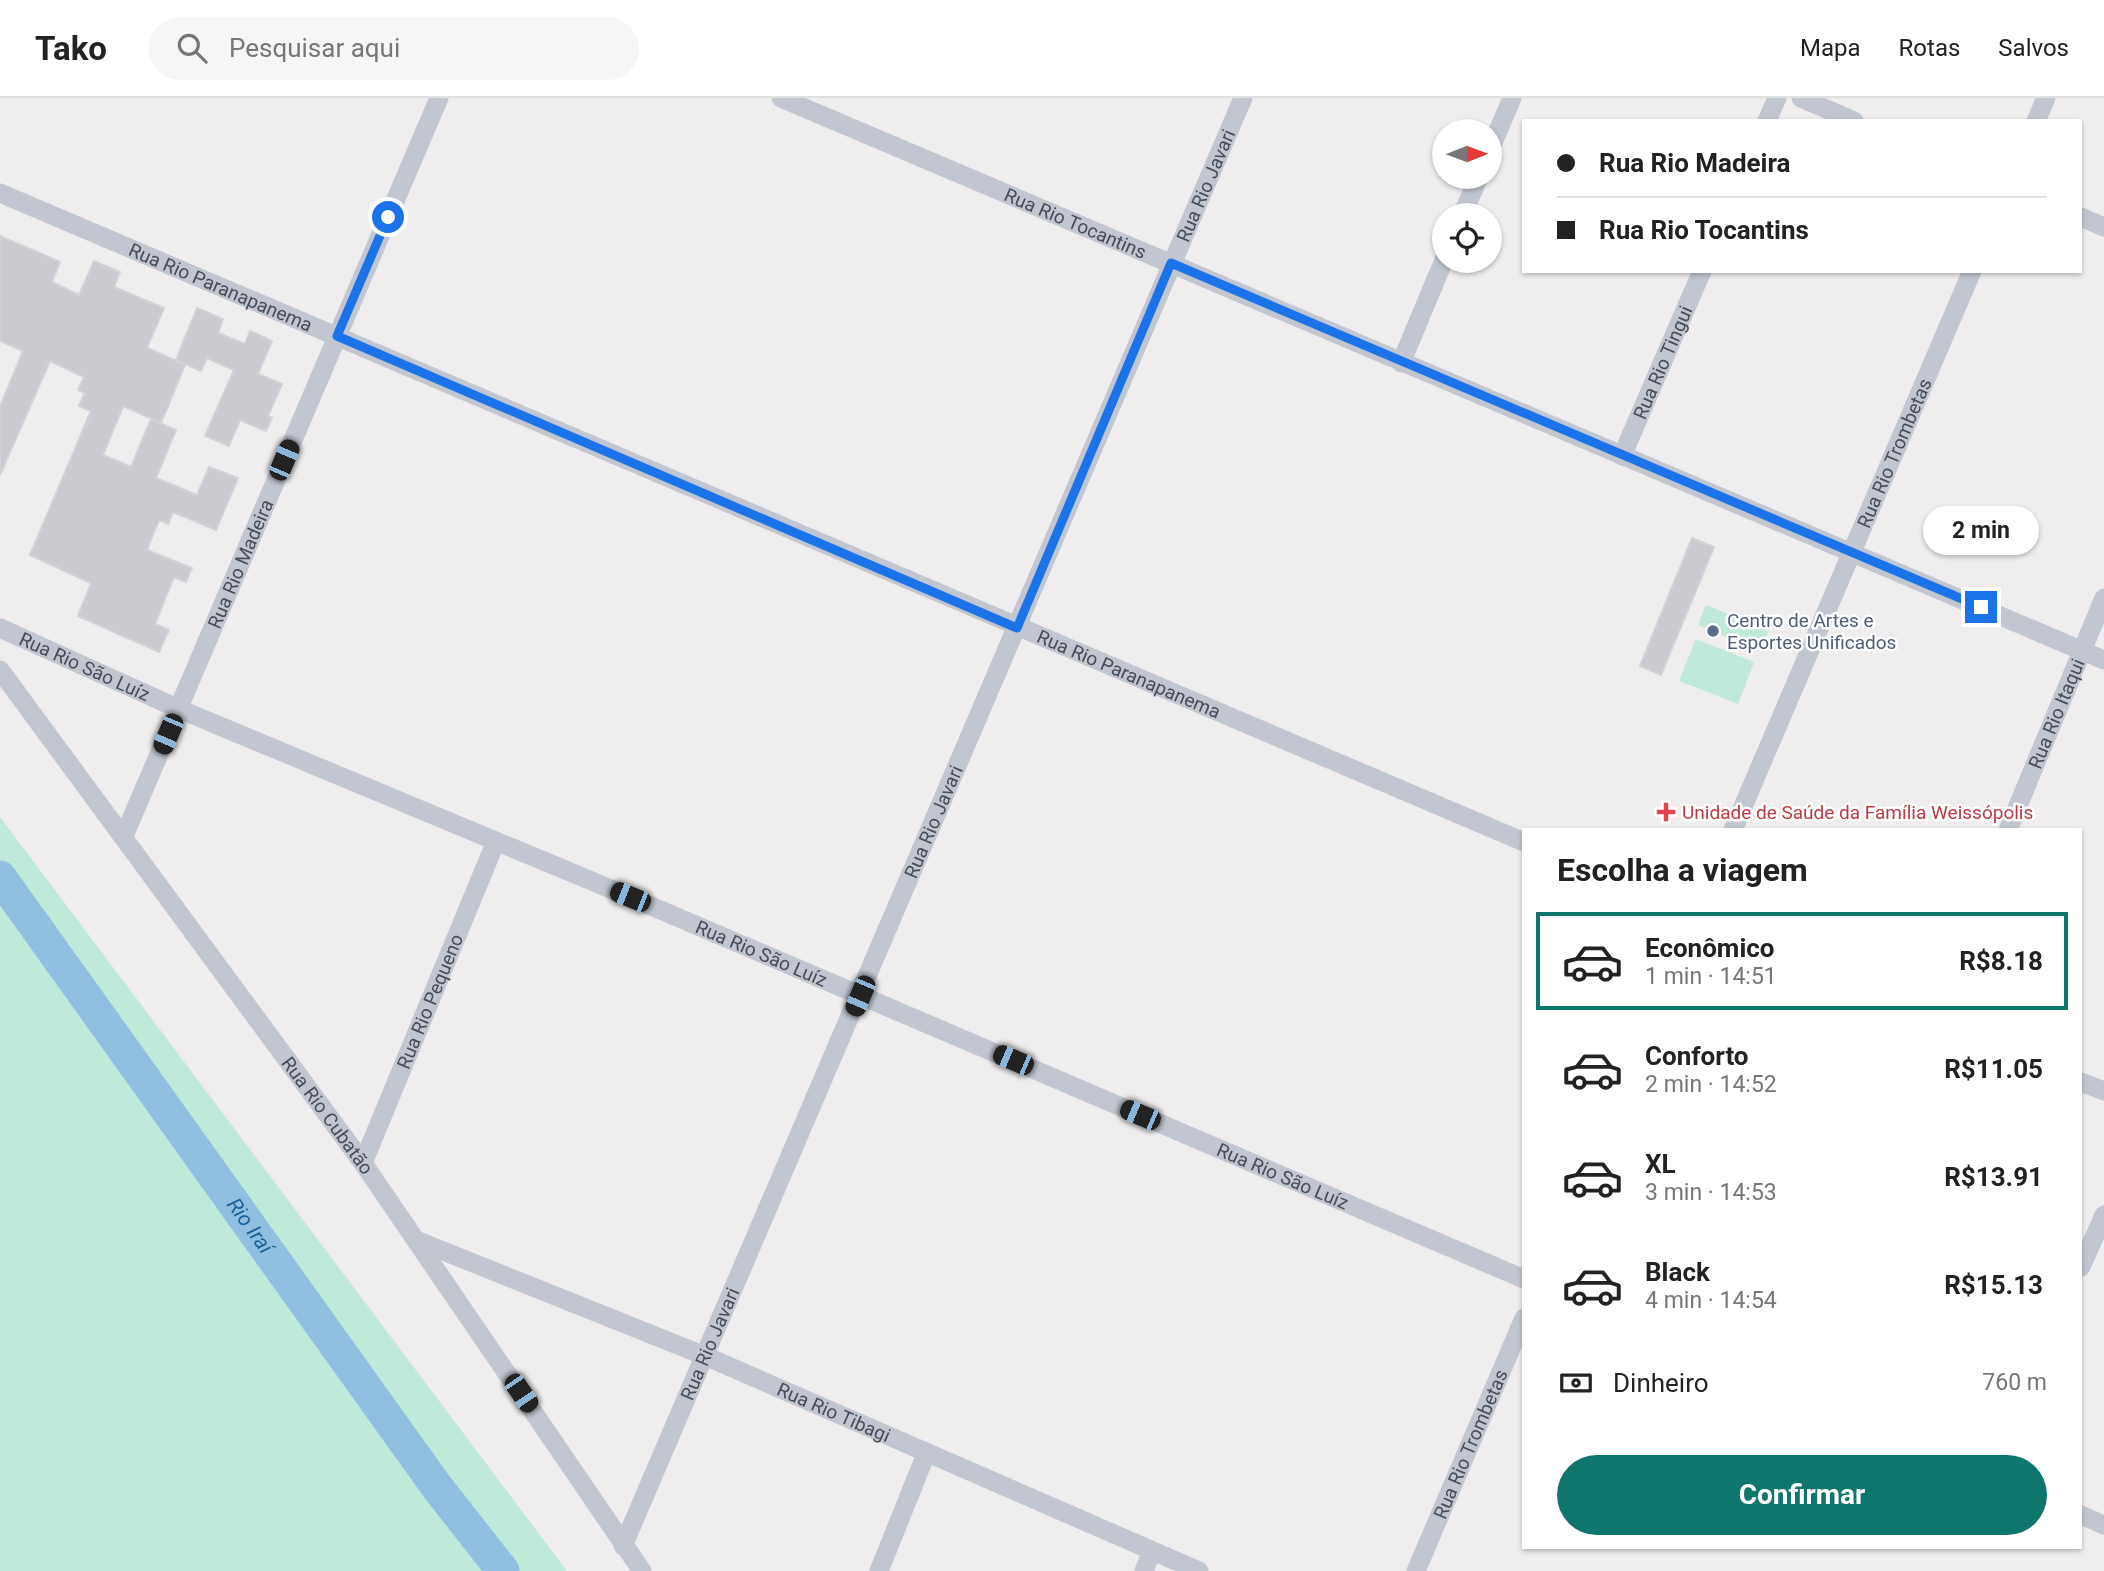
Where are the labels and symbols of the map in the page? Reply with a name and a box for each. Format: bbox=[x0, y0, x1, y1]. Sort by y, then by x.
north arrow bbox=[1432, 119, 1502, 189]
street label: Rua Rio Javari bbox=[1171, 126, 1240, 245]
street label: Rua Rio Tocantins bbox=[1001, 183, 1150, 263]
route start bbox=[372, 201, 404, 233]
street label: Rua Rio Paranapanema bbox=[126, 238, 316, 336]
street label: Rua Rio Tingui bbox=[1628, 302, 1697, 422]
street label: Rua Rio Trombetas bbox=[1852, 375, 1936, 531]
car bbox=[267, 437, 302, 483]
street label: Rua Rio Madeira bbox=[203, 496, 278, 632]
callout: 2 min bbox=[1923, 505, 2039, 554]
route end bbox=[1965, 591, 1997, 623]
place label: Centro de Artes e Esportes Unificados bbox=[1727, 609, 1896, 654]
marker: Centro de Artes e Esportes Unificados bbox=[1705, 623, 1721, 639]
street label: Rua Rio Paranapanema bbox=[1034, 625, 1224, 723]
street label: Rua Rio São Luíz bbox=[16, 627, 154, 706]
street label: Rua Rio Itaqui bbox=[2023, 655, 2089, 772]
car bbox=[151, 711, 186, 757]
street label: Rua Rio Javari bbox=[899, 762, 967, 881]
place label: Unidade de Saúde da Família Weissópolis bbox=[1682, 801, 2033, 824]
marker: Unidade de Saúde da Família Weissópolis bbox=[1656, 802, 1676, 822]
car bbox=[607, 879, 654, 915]
street label: Rua Rio São Luíz bbox=[692, 915, 831, 991]
street label: Rua Rio Pequeno bbox=[392, 930, 468, 1072]
car bbox=[843, 973, 878, 1019]
car bbox=[990, 1042, 1037, 1078]
street label: Rua Rio Cubatão bbox=[277, 1052, 379, 1179]
car bbox=[1117, 1097, 1164, 1133]
street label: Rua Rio São Luíz bbox=[1214, 1138, 1352, 1214]
water label: Rio Iraí bbox=[222, 1193, 280, 1261]
street label: Rua Rio Javari bbox=[675, 1284, 744, 1404]
street label: Rua Rio Trombetas bbox=[1428, 1366, 1512, 1522]
car bbox=[501, 1370, 542, 1416]
street label: Rua Rio Tibagi bbox=[774, 1377, 894, 1447]

